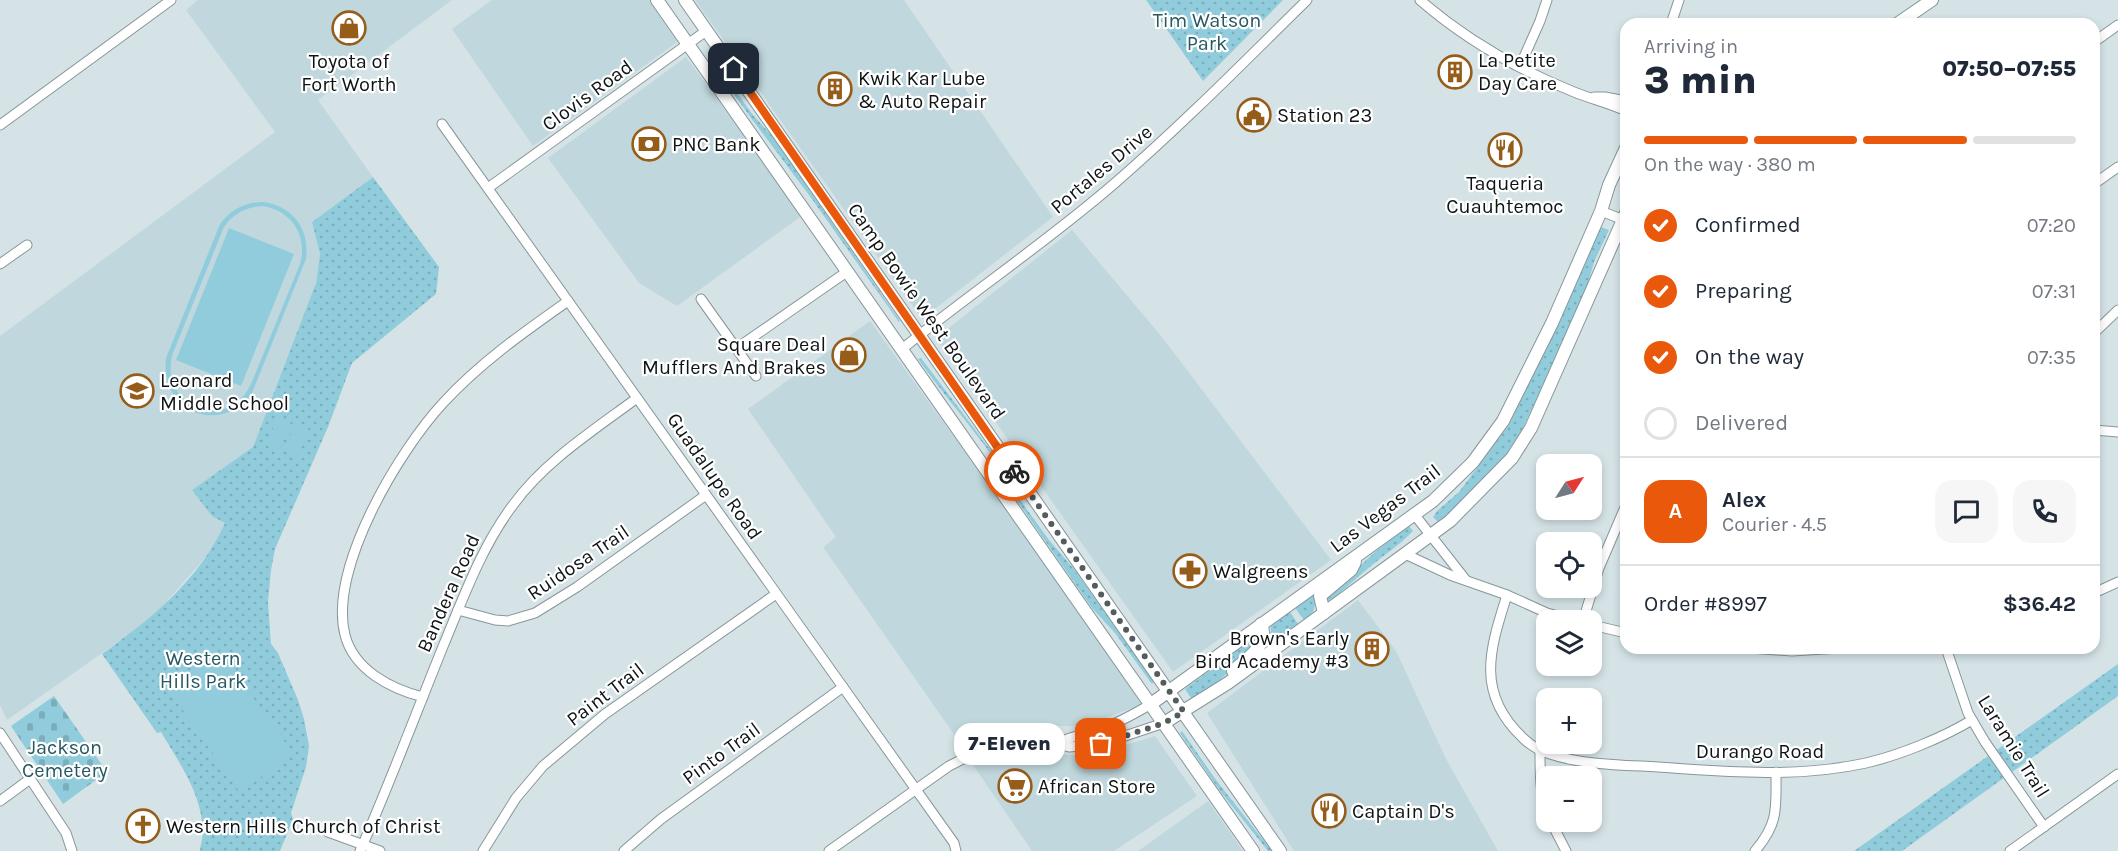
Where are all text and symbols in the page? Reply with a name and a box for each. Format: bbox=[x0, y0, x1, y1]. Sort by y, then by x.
park label: Tim Watson Park bbox=[1153, 9, 1261, 55]
shop icon: Toyota of Fort Worth bbox=[331, 10, 367, 46]
text: Arriving in bbox=[1644, 35, 1738, 58]
pin bbox=[708, 43, 759, 94]
place label: La Petite Day Care bbox=[1478, 49, 1557, 95]
place label: Toyota of Fort Worth bbox=[301, 50, 397, 96]
icon: home bbox=[717, 52, 750, 85]
building icon: La Petite Day Care bbox=[1437, 54, 1473, 90]
street label: Clovis Road bbox=[538, 55, 637, 136]
text: 07:50–07:55 bbox=[1942, 56, 2076, 82]
text: 3 min bbox=[1644, 57, 1757, 103]
place label: Kwik Kar Lube & Auto Repair bbox=[858, 67, 987, 113]
building icon: Kwik Kar Lube & Auto Repair bbox=[817, 71, 853, 107]
public building icon: Station 23 bbox=[1236, 97, 1272, 133]
place label: Station 23 bbox=[1277, 104, 1372, 127]
street label: Portales Drive bbox=[1046, 120, 1157, 219]
bank icon: PNC Bank bbox=[631, 126, 667, 162]
restaurant icon: Taqueria Cuauhtemoc bbox=[1487, 132, 1523, 168]
place label: PNC Bank bbox=[672, 133, 761, 156]
text: On the way · 380 m bbox=[1644, 153, 1816, 176]
place label: Taqueria Cuauhtemoc bbox=[1446, 172, 1564, 218]
street label: Camp Bowie West Boulevard bbox=[843, 199, 1010, 424]
icon: check bbox=[1644, 209, 1677, 242]
text: Confirmed bbox=[1695, 212, 1801, 238]
text: 07:20 bbox=[2027, 214, 2076, 237]
icon: check bbox=[1644, 275, 1677, 308]
text: Preparing bbox=[1695, 278, 1792, 304]
text: 07:31 bbox=[2032, 280, 2076, 303]
place label: Square Deal Mufflers And Brakes bbox=[642, 333, 826, 379]
shop icon: Square Deal Mufflers And Brakes bbox=[831, 337, 867, 373]
icon: check bbox=[1644, 341, 1677, 374]
text: On the way bbox=[1695, 344, 1804, 370]
text: 07:35 bbox=[2027, 346, 2076, 369]
place label: Leonard Middle School bbox=[160, 369, 289, 415]
school or university icon: Leonard Middle School bbox=[119, 373, 155, 409]
street label: Guadalupe Road bbox=[662, 409, 767, 544]
text: Delivered bbox=[1695, 410, 1788, 436]
courier bbox=[984, 441, 1044, 501]
north arrow bbox=[1536, 454, 1602, 520]
map controls bbox=[1536, 454, 1602, 832]
icon: bike bbox=[998, 455, 1031, 488]
street label: Las Vegas Trail bbox=[1326, 459, 1445, 557]
button: chat bbox=[1935, 480, 1998, 543]
button: phone bbox=[2013, 480, 2076, 543]
text: Alex bbox=[1722, 487, 1766, 513]
text: A bbox=[1669, 498, 1682, 524]
text: Courier · 4.5 bbox=[1722, 513, 1827, 536]
street label: Ruidosa Trail bbox=[523, 520, 634, 605]
street label: Bandera Road bbox=[412, 531, 485, 656]
button: locate bbox=[1536, 532, 1602, 598]
pharmacy icon: Walgreens bbox=[1172, 553, 1208, 589]
place label: Walgreens bbox=[1213, 560, 1309, 583]
text: Order #8997 bbox=[1644, 591, 1767, 617]
text: $36.42 bbox=[2003, 591, 2076, 617]
button: layers bbox=[1536, 610, 1602, 676]
place label: Brown's Early Bird Academy #3 bbox=[1195, 627, 1349, 673]
building icon: Brown's Early Bird Academy #3 bbox=[1354, 631, 1390, 667]
park label: Western Hills Park bbox=[160, 647, 246, 693]
street label: Paint Trail bbox=[562, 658, 648, 731]
button: + bbox=[1536, 688, 1602, 754]
street label: Laramie Trail bbox=[1973, 691, 2054, 802]
street label: Pinto Trail bbox=[678, 717, 765, 789]
pin bbox=[1075, 718, 1126, 769]
callout: 7-Eleven bbox=[954, 723, 1065, 765]
icon: bag bbox=[1084, 727, 1117, 760]
text: 7-Eleven bbox=[968, 732, 1051, 755]
park label: Jackson Cemetery bbox=[22, 736, 108, 782]
street label: Durango Road bbox=[1696, 740, 1824, 763]
button: − bbox=[1536, 766, 1602, 832]
supermarket icon: African Store bbox=[997, 768, 1033, 804]
place label: African Store bbox=[1038, 775, 1155, 798]
restaurant icon: Captain D's bbox=[1311, 793, 1347, 829]
place label: Captain D's bbox=[1352, 800, 1455, 823]
church icon: Western Hills Church of Christ bbox=[125, 808, 161, 844]
place label: Western Hills Church of Christ bbox=[166, 815, 441, 838]

